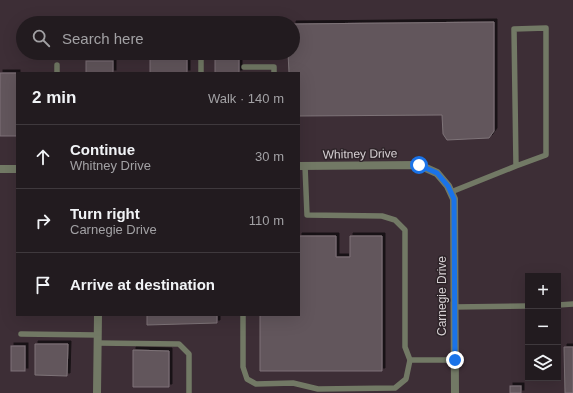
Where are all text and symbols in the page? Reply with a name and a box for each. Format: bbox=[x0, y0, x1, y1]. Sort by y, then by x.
search box bbox=[16, 16, 300, 60]
icon: search bbox=[30, 27, 52, 49]
text: Search here bbox=[62, 30, 144, 47]
text: 2 min bbox=[32, 88, 76, 107]
text: Walk · 140 m bbox=[208, 91, 284, 106]
text: Continue bbox=[70, 141, 135, 158]
icon: ahead bbox=[32, 146, 54, 168]
street label: Whitney Drive bbox=[323, 146, 398, 162]
text: 30 m bbox=[255, 149, 284, 164]
route start bbox=[410, 156, 428, 174]
text: Whitney Drive bbox=[70, 158, 151, 173]
text: Turn right bbox=[70, 205, 140, 222]
icon: right bbox=[32, 210, 54, 232]
text: 110 m bbox=[249, 213, 284, 228]
text: Carnegie Drive bbox=[70, 222, 157, 237]
street label: Carnegie Drive bbox=[435, 256, 449, 336]
map controls bbox=[525, 273, 561, 381]
button: + bbox=[525, 273, 561, 309]
icon: arrive bbox=[32, 274, 54, 296]
text: Arrive at destination bbox=[70, 276, 215, 293]
button: − bbox=[525, 309, 561, 345]
button: layers bbox=[525, 345, 561, 381]
route end bbox=[446, 351, 464, 369]

